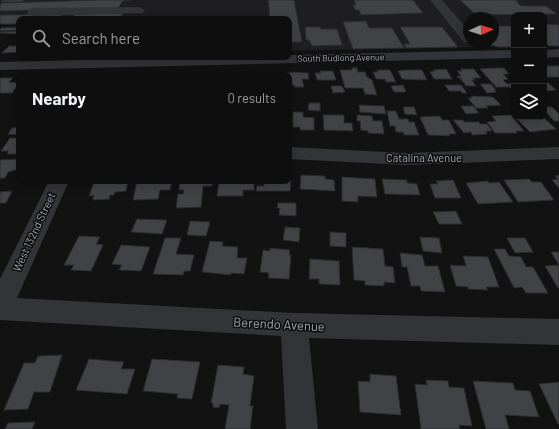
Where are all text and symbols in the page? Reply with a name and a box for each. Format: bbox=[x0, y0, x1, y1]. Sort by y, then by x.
north arrow bbox=[463, 12, 499, 48]
map controls bbox=[511, 12, 547, 120]
button: + bbox=[511, 12, 547, 48]
search box bbox=[16, 16, 292, 60]
icon: search bbox=[30, 27, 52, 49]
text: Search here bbox=[62, 29, 140, 47]
button: − bbox=[511, 48, 547, 84]
street label: South Budlong Avenue bbox=[297, 51, 385, 64]
button: layers bbox=[511, 84, 547, 120]
text: Nearby bbox=[32, 88, 86, 108]
text: 0 results bbox=[227, 90, 276, 106]
street label: Catalina Avenue bbox=[386, 151, 462, 164]
street label: West 132nd Street bbox=[10, 190, 58, 273]
street label: Berendo Avenue bbox=[233, 314, 325, 334]

